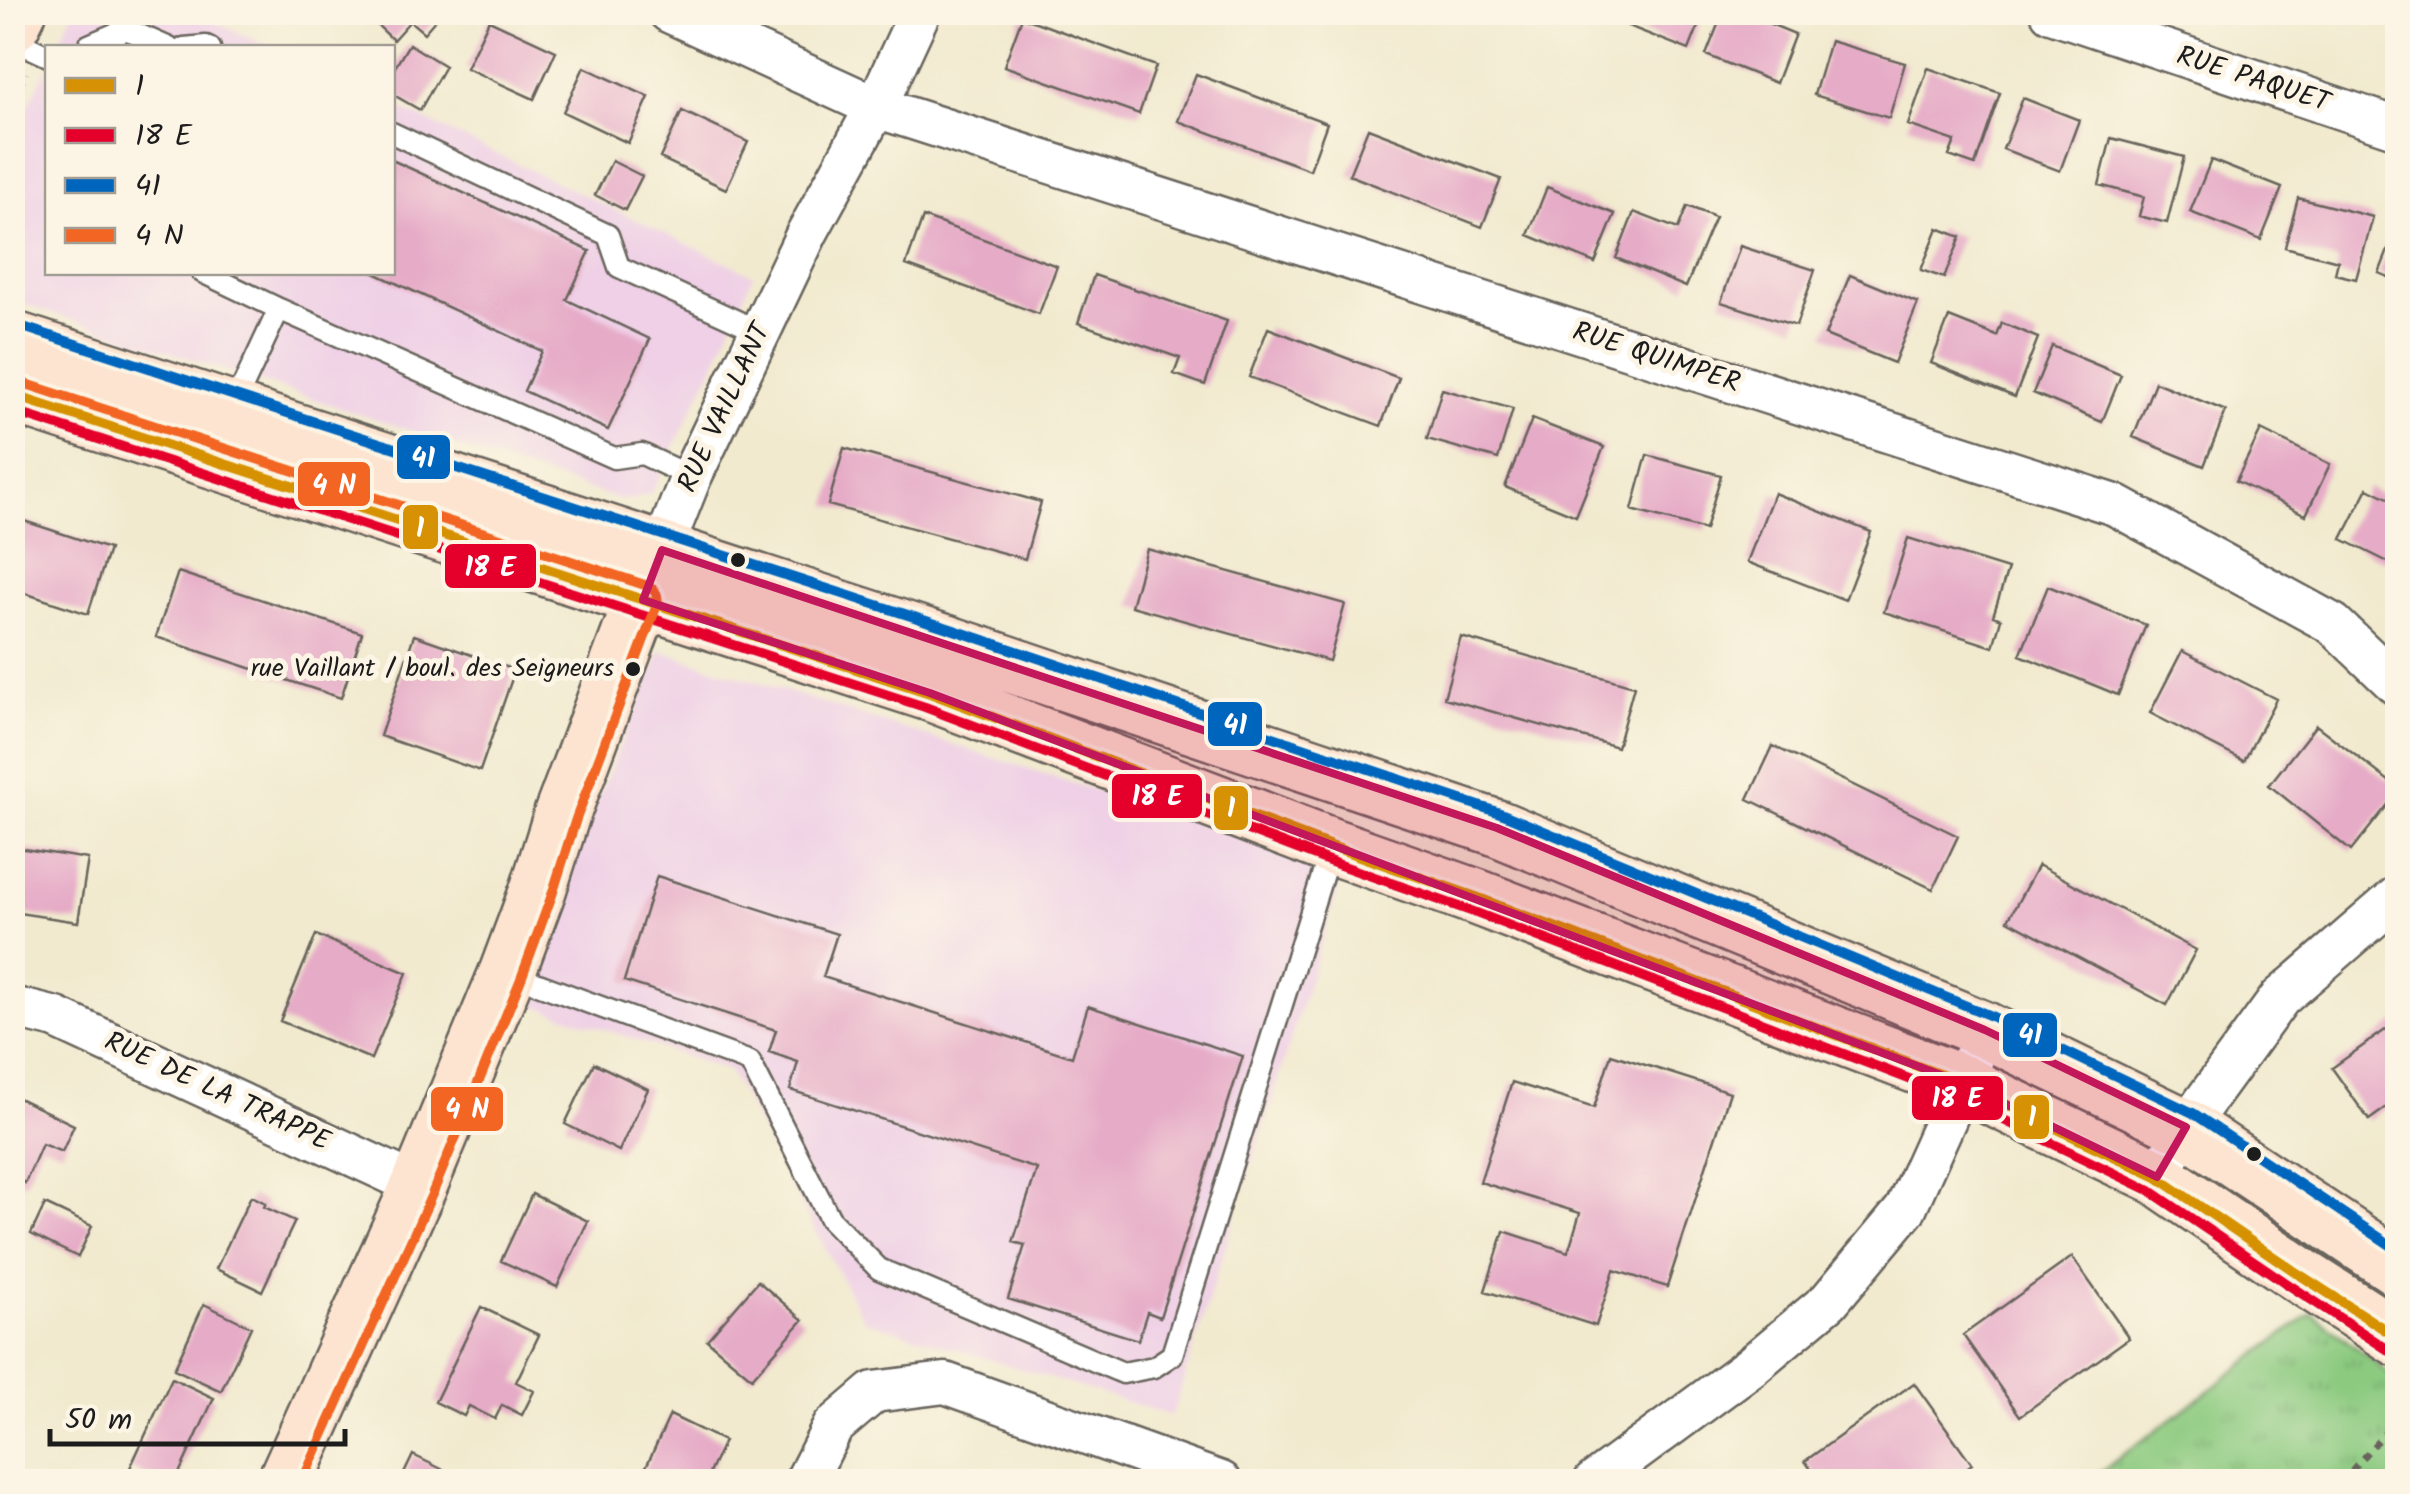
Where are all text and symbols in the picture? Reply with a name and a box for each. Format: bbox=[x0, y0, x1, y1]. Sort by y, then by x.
street label: RUE PAQUET bbox=[2170, 34, 2337, 127]
legend bbox=[45, 45, 395, 275]
text: 1 bbox=[135, 63, 144, 111]
text: 18 E bbox=[135, 113, 194, 161]
text: 41 bbox=[135, 163, 161, 211]
text: 4 N bbox=[135, 213, 184, 261]
street label: RUE QUIMPER bbox=[1566, 310, 1746, 406]
street label: RUE VAILLANT bbox=[666, 314, 785, 500]
line badge: 41 bbox=[395, 433, 452, 481]
text: 41 bbox=[411, 437, 435, 482]
line badge: 4 N bbox=[296, 460, 372, 508]
text: 4 N bbox=[312, 464, 356, 509]
line badge: 1 bbox=[401, 503, 440, 551]
text: 1 bbox=[416, 507, 425, 552]
line badge: 18 E bbox=[443, 542, 538, 590]
text: 18 E bbox=[464, 546, 517, 591]
unlabelled marker bbox=[728, 550, 748, 570]
place label: rue Vaillant / boul. des Seigneurs bbox=[251, 648, 614, 690]
marker: rue Vaillant / boul. des Seigneurs bbox=[623, 659, 643, 679]
line badge: 41 bbox=[1206, 700, 1264, 748]
text: 41 bbox=[1223, 704, 1247, 749]
line badge: 18 E bbox=[1110, 772, 1204, 820]
text: 18 E bbox=[1131, 775, 1184, 820]
line badge: 1 bbox=[1212, 784, 1250, 832]
text: 1 bbox=[1227, 787, 1236, 832]
line badge: 41 bbox=[2001, 1011, 2059, 1059]
text: 41 bbox=[2018, 1014, 2042, 1059]
street label: RUE DE LA TRAPPE bbox=[96, 1020, 338, 1164]
line badge: 18 E bbox=[1910, 1074, 2005, 1122]
text: 18 E bbox=[1931, 1077, 1984, 1122]
line badge: 4 N bbox=[429, 1085, 505, 1133]
text: 4 N bbox=[445, 1088, 489, 1133]
line badge: 1 bbox=[2012, 1093, 2051, 1141]
text: 1 bbox=[2028, 1096, 2037, 1141]
unlabelled marker bbox=[2244, 1144, 2264, 1164]
scale bar bbox=[50, 1384, 345, 1446]
text: 50 m bbox=[65, 1397, 132, 1445]

